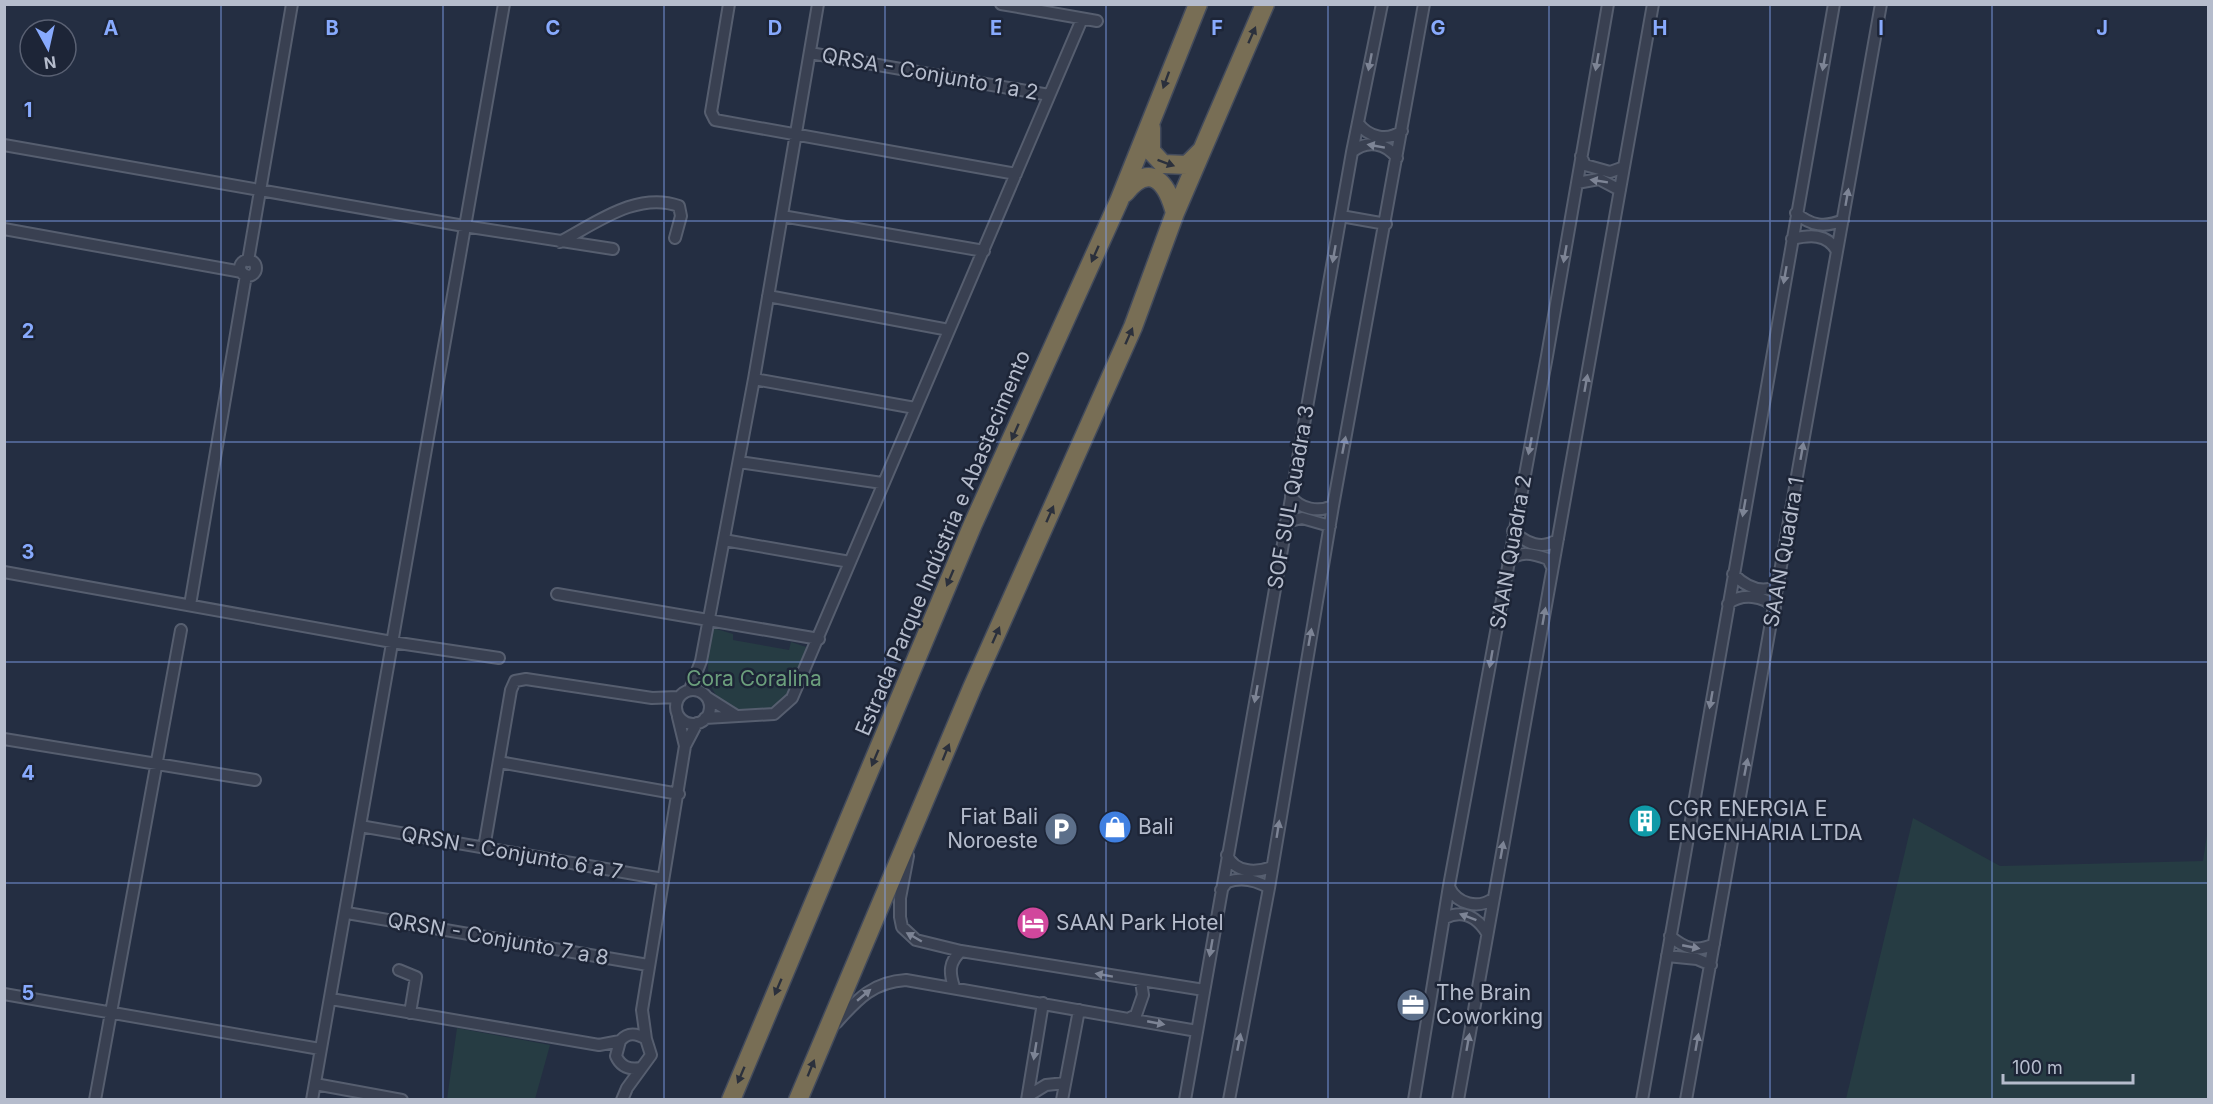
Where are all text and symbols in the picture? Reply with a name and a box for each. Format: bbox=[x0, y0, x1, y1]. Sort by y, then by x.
text: A bbox=[104, 16, 119, 40]
text: B bbox=[325, 16, 339, 40]
text: C bbox=[546, 16, 560, 40]
text: D bbox=[768, 16, 782, 40]
text: E bbox=[990, 16, 1002, 40]
text: F bbox=[1211, 16, 1223, 40]
text: G bbox=[1430, 16, 1446, 40]
text: H bbox=[1653, 16, 1667, 40]
text: I bbox=[1878, 16, 1884, 40]
text: J bbox=[2096, 16, 2108, 40]
north arrow bbox=[18, 18, 78, 78]
one-way arrow bbox=[1247, 25, 1257, 43]
street label: QRSA - Conjunto 1 a 2 bbox=[820, 42, 1040, 105]
text: N bbox=[43, 52, 58, 74]
one-way arrow bbox=[1365, 53, 1374, 72]
one-way arrow bbox=[1592, 53, 1601, 72]
one-way arrow bbox=[1819, 53, 1828, 72]
one-way arrow bbox=[1160, 71, 1170, 89]
text: 1 bbox=[24, 98, 32, 122]
one-way arrow bbox=[1366, 141, 1385, 150]
one-way arrow bbox=[1158, 158, 1176, 168]
one-way arrow bbox=[1589, 176, 1608, 185]
one-way arrow bbox=[1843, 188, 1852, 207]
one-way arrow bbox=[1330, 244, 1339, 263]
one-way arrow bbox=[1560, 245, 1569, 264]
one-way arrow bbox=[1090, 246, 1099, 263]
one-way arrow bbox=[1780, 265, 1789, 284]
text: 2 bbox=[22, 319, 34, 343]
one-way arrow bbox=[1124, 326, 1134, 344]
street label: Estrada Parque Indústria e Abastecimento bbox=[850, 346, 1035, 739]
one-way arrow bbox=[1582, 374, 1591, 393]
street label: SOF SUL Quadra 3 bbox=[1262, 403, 1319, 591]
one-way arrow bbox=[1010, 423, 1019, 440]
one-way arrow bbox=[1340, 435, 1349, 454]
one-way arrow bbox=[1525, 437, 1535, 456]
one-way arrow bbox=[1797, 442, 1806, 461]
street label: SAAN Quadra 2 bbox=[1485, 473, 1536, 631]
street label: SAAN Quadra 1 bbox=[1758, 475, 1809, 629]
one-way arrow bbox=[1739, 499, 1748, 518]
one-way arrow bbox=[1045, 504, 1055, 522]
text: 3 bbox=[22, 540, 34, 564]
one-way arrow bbox=[945, 569, 954, 587]
one-way arrow bbox=[1539, 607, 1548, 626]
one-way arrow bbox=[991, 626, 1000, 643]
one-way arrow bbox=[1306, 627, 1315, 646]
one-way arrow bbox=[1486, 649, 1495, 668]
park label: Cora Coralina bbox=[686, 666, 822, 691]
one-way arrow bbox=[1251, 684, 1260, 703]
one-way arrow bbox=[1706, 691, 1715, 710]
one-way arrow bbox=[941, 742, 951, 760]
one-way arrow bbox=[870, 749, 880, 767]
one-way arrow bbox=[1742, 758, 1751, 777]
text: 4 bbox=[21, 761, 35, 785]
place label: CGR ENERGIA E ENGENHARIA LTDA bbox=[1668, 796, 1863, 845]
building icon: CGR ENERGIA E ENGENHARIA LTDA bbox=[1627, 803, 1663, 839]
place label: Fiat Bali Noroeste bbox=[947, 804, 1038, 853]
shop icon: Bali bbox=[1097, 809, 1133, 845]
parking icon: Fiat Bali Noroeste bbox=[1043, 811, 1079, 847]
place label: Bali bbox=[1138, 814, 1174, 839]
one-way arrow bbox=[1274, 820, 1283, 839]
street label: QRSN - Conjunto 6 a 7 bbox=[399, 821, 625, 884]
one-way arrow bbox=[1498, 840, 1507, 859]
hotel icon: SAAN Park Hotel bbox=[1015, 905, 1051, 941]
street label: QRSN - Conjunto 7 a 8 bbox=[386, 907, 611, 970]
place label: SAAN Park Hotel bbox=[1056, 910, 1224, 935]
one-way arrow bbox=[1459, 912, 1477, 922]
one-way arrow bbox=[905, 932, 922, 942]
one-way arrow bbox=[1206, 938, 1215, 957]
one-way arrow bbox=[1682, 943, 1701, 952]
one-way arrow bbox=[1095, 970, 1114, 979]
one-way arrow bbox=[773, 978, 782, 996]
place label: The Brain Coworking bbox=[1436, 980, 1543, 1029]
text: 5 bbox=[22, 981, 34, 1005]
office icon: The Brain Coworking bbox=[1395, 987, 1431, 1023]
one-way arrow bbox=[856, 989, 871, 1002]
one-way arrow bbox=[1147, 1019, 1166, 1028]
one-way arrow bbox=[1235, 1032, 1244, 1051]
one-way arrow bbox=[1464, 1032, 1473, 1051]
one-way arrow bbox=[1693, 1032, 1702, 1051]
one-way arrow bbox=[1031, 1042, 1040, 1061]
scale bar bbox=[2003, 1047, 2134, 1085]
text: 100 m bbox=[2012, 1057, 2063, 1078]
one-way arrow bbox=[806, 1059, 816, 1077]
one-way arrow bbox=[736, 1066, 745, 1084]

